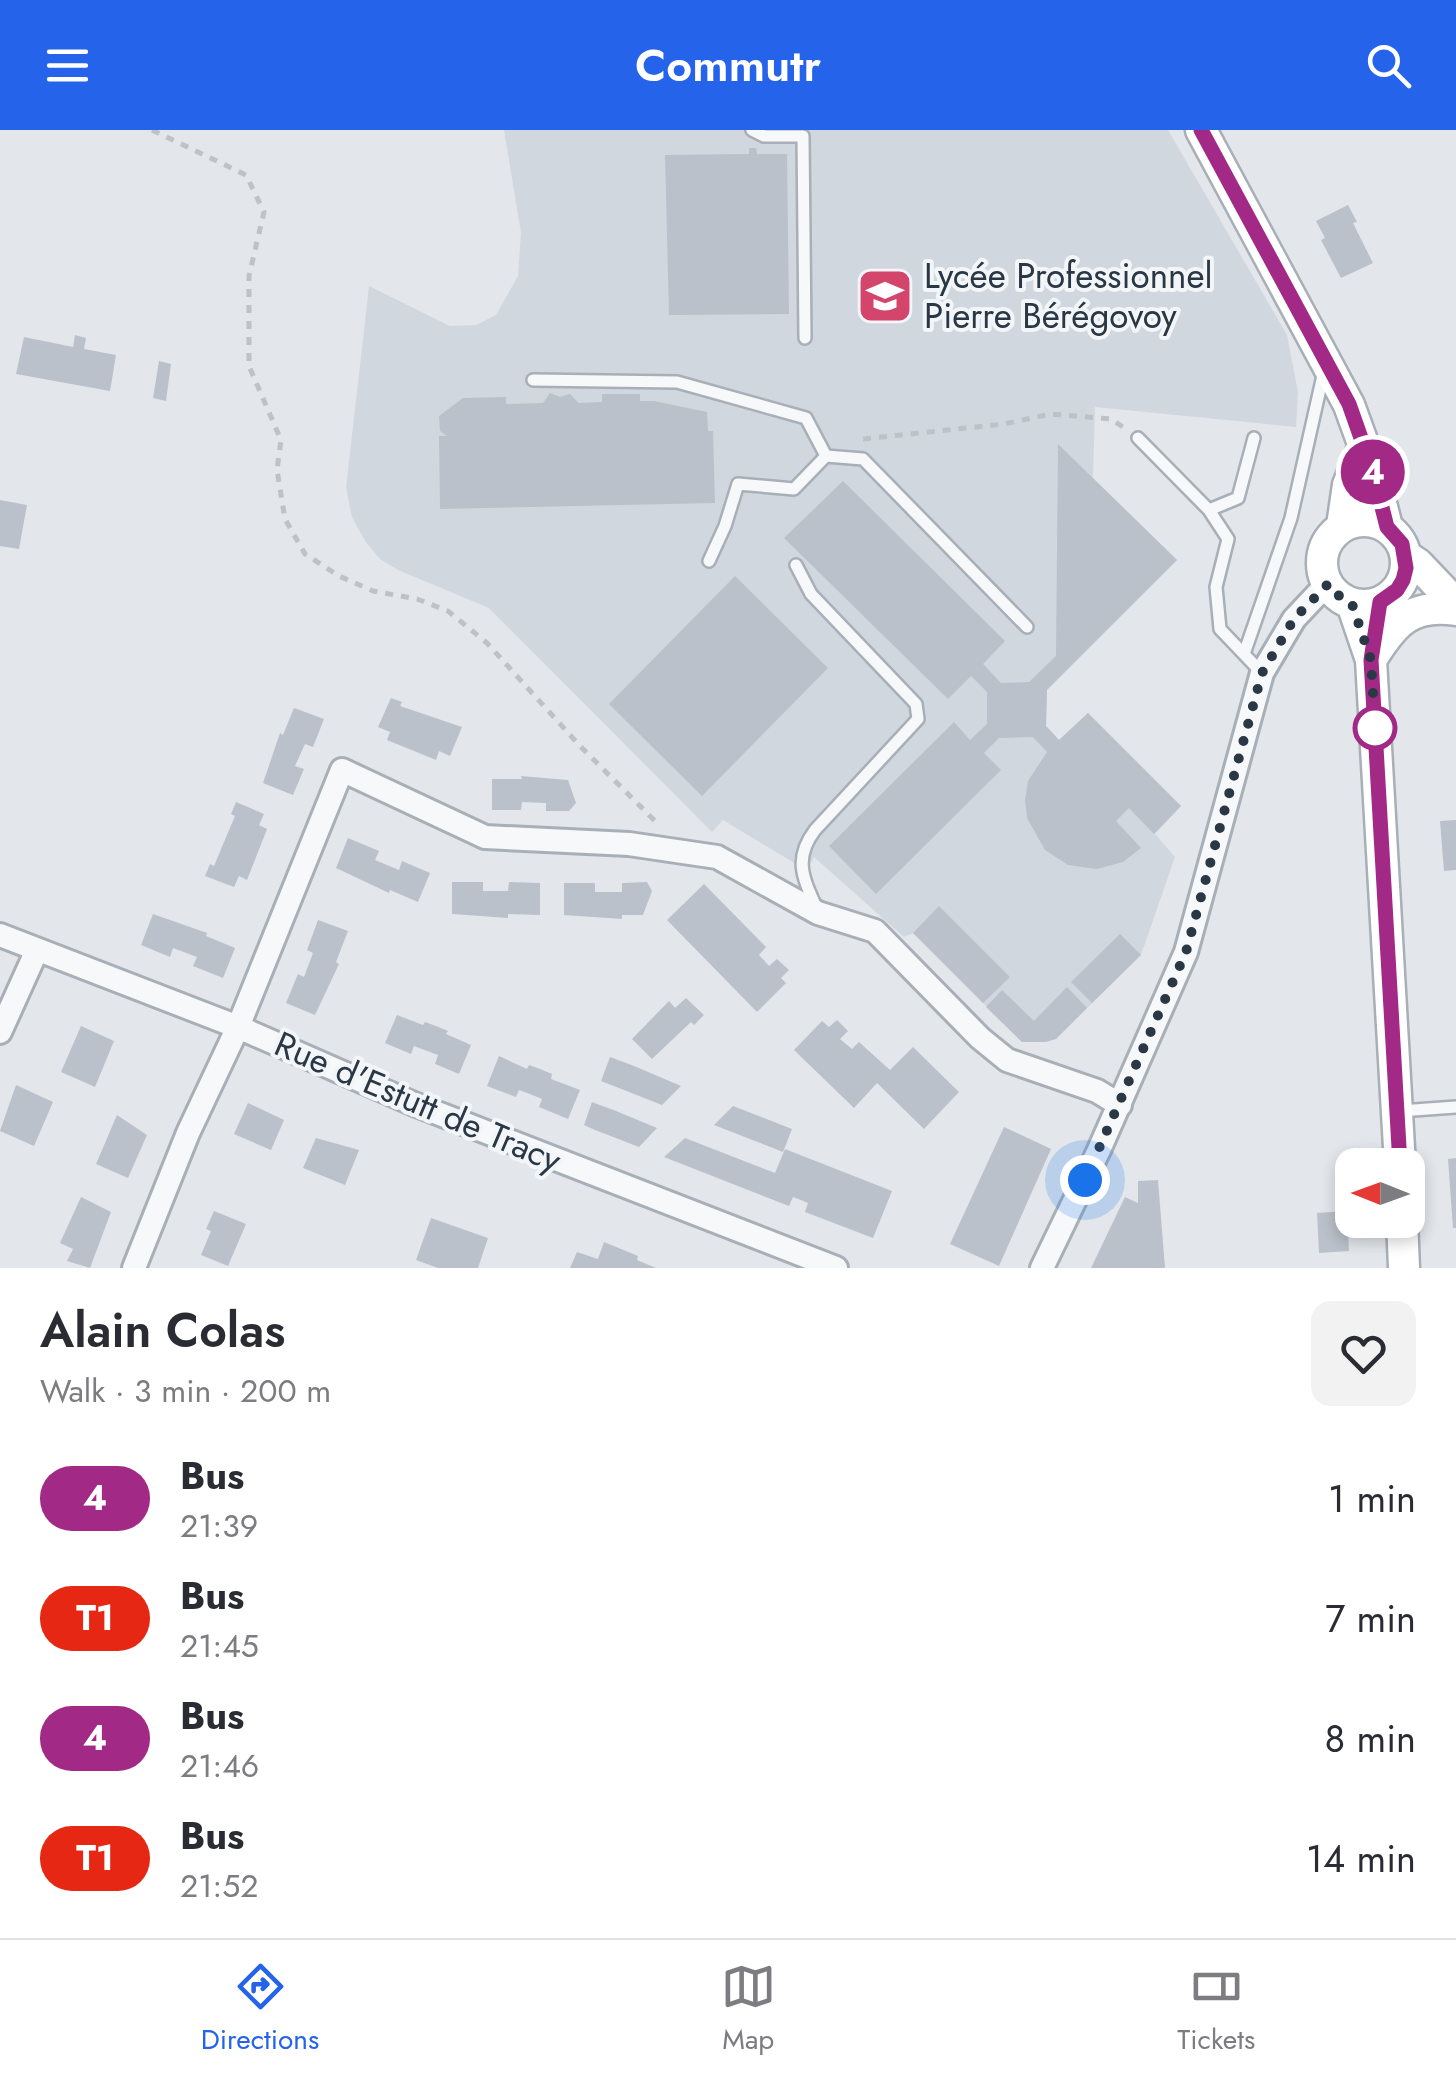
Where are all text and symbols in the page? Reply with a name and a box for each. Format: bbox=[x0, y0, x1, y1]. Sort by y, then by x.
text: Commutr bbox=[635, 33, 821, 98]
icon: menu bbox=[40, 38, 95, 93]
icon: search bbox=[1361, 38, 1416, 93]
place label: Lycée Professionnel Pierre Bérégovoy bbox=[924, 251, 1213, 341]
school or university icon: Lycée Professionnel Pierre Bérégovoy bbox=[855, 266, 915, 326]
line badge: 4 bbox=[1340, 440, 1406, 504]
text: 4 bbox=[1361, 447, 1385, 497]
unlabelled marker bbox=[1354, 707, 1396, 749]
street label: Rue d'Estutt de Tracy bbox=[267, 1019, 570, 1185]
north arrow bbox=[1335, 1148, 1425, 1238]
map controls bbox=[1335, 1148, 1425, 1238]
your location bbox=[1060, 1155, 1110, 1205]
text: Alain Colas bbox=[40, 1296, 285, 1365]
button: heart bbox=[1311, 1301, 1416, 1406]
text: Walk · 3 min · 200 m bbox=[40, 1368, 331, 1414]
text: Bus bbox=[180, 1448, 244, 1503]
text: 1 min bbox=[1328, 1471, 1416, 1526]
text: 4 bbox=[83, 1473, 107, 1523]
text: 21:39 bbox=[180, 1503, 258, 1549]
text: Bus bbox=[180, 1568, 244, 1623]
text: 7 min bbox=[1325, 1591, 1416, 1646]
text: T1 bbox=[76, 1593, 114, 1643]
text: 21:45 bbox=[180, 1623, 259, 1669]
text: Bus bbox=[180, 1688, 244, 1743]
text: 8 min bbox=[1324, 1711, 1416, 1766]
text: 4 bbox=[83, 1713, 107, 1763]
text: 21:46 bbox=[180, 1743, 259, 1789]
text: Bus bbox=[180, 1808, 244, 1863]
text: 14 min bbox=[1306, 1831, 1416, 1886]
text: T1 bbox=[76, 1833, 114, 1883]
text: 21:52 bbox=[180, 1863, 258, 1909]
tab: Directions bbox=[201, 1959, 319, 2060]
tab: Map bbox=[721, 1959, 776, 2060]
tab: Tickets bbox=[1177, 1959, 1255, 2060]

